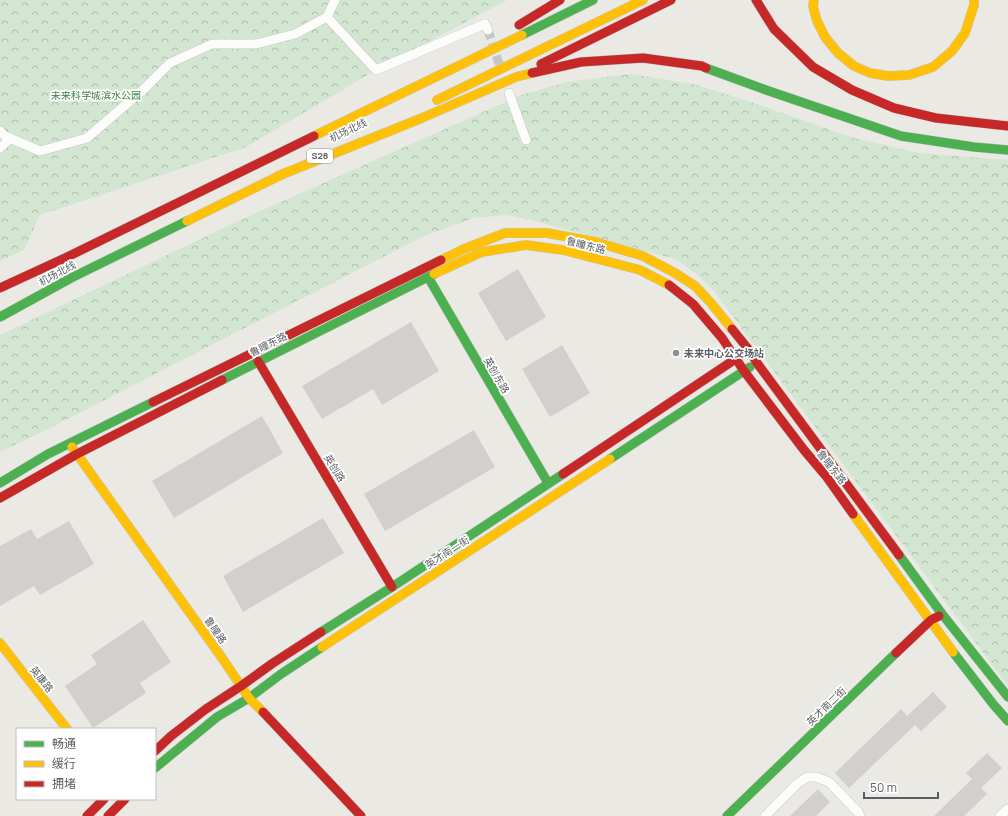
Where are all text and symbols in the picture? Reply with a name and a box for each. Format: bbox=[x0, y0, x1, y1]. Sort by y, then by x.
park label: 未来科学城滨水公园 bbox=[51, 88, 141, 102]
street label: 机场北线 bbox=[327, 115, 369, 145]
road number: S28 bbox=[307, 149, 333, 163]
street label: 鲁瞳东路 bbox=[565, 233, 607, 257]
street label: 机场北线 bbox=[36, 257, 78, 289]
street label: 鲁瞳东路 bbox=[247, 329, 289, 359]
place label: 未来中心公交场站 bbox=[683, 346, 764, 360]
marker: 未来中心公交场站 bbox=[671, 348, 681, 358]
street label: 英创东路 bbox=[481, 354, 513, 396]
street label: 鲁瞳东路 bbox=[814, 447, 850, 487]
street label: 英创路 bbox=[321, 452, 349, 484]
street label: 英才南一街 bbox=[422, 533, 472, 571]
street label: 鲁瞳路 bbox=[202, 614, 230, 646]
street label: 英康路 bbox=[27, 663, 57, 695]
street label: 英才南二街 bbox=[803, 684, 849, 728]
legend bbox=[16, 728, 156, 800]
text: 畅通 bbox=[52, 735, 76, 752]
text: 缓行 bbox=[52, 755, 76, 772]
scale bar bbox=[864, 774, 938, 800]
text: 拥堵 bbox=[52, 775, 76, 792]
text: 50 m bbox=[870, 779, 897, 796]

